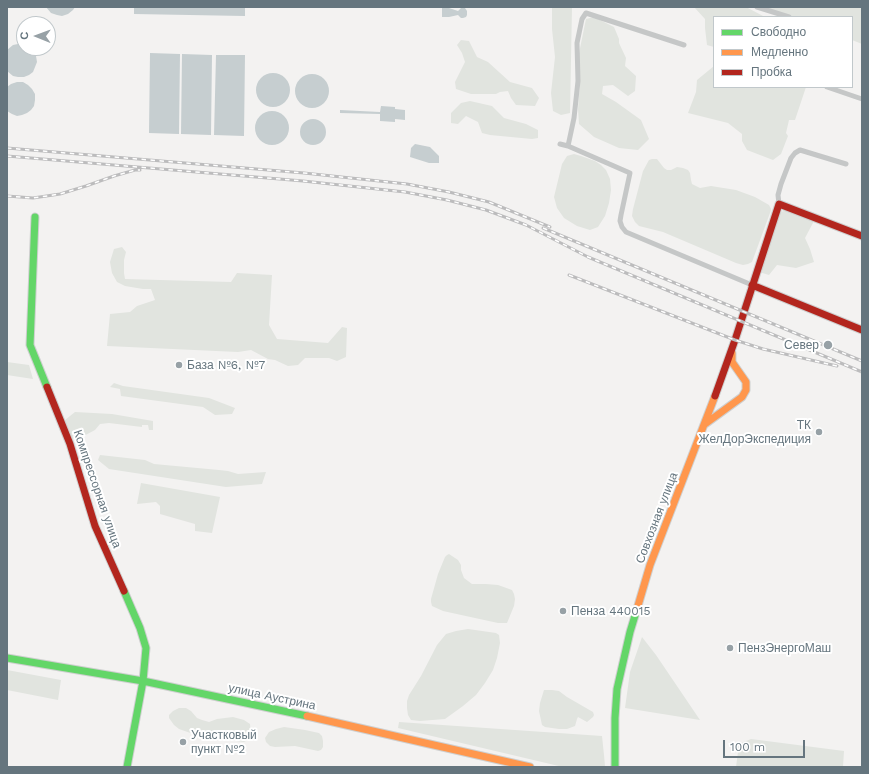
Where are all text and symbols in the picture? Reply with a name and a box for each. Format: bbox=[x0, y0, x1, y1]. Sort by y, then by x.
north arrow bbox=[16, 16, 56, 56]
legend bbox=[713, 16, 853, 88]
text: Свободно bbox=[751, 25, 806, 39]
text: С bbox=[18, 32, 31, 40]
text: Медленно bbox=[751, 45, 808, 59]
text: Пробка bbox=[751, 65, 792, 79]
place label: Север bbox=[784, 338, 819, 352]
marker: Север bbox=[822, 339, 834, 351]
place label: База №6, №7 bbox=[187, 358, 265, 372]
marker: База №6, №7 bbox=[174, 360, 184, 370]
place label: ТК ЖелДорЭкспедиция bbox=[698, 418, 811, 446]
marker: ТК ЖелДорЭкспедиция bbox=[814, 427, 824, 437]
street label: Компрессорная улица bbox=[70, 428, 124, 550]
street label: Совхозная улица bbox=[633, 470, 681, 566]
place label: Пенза 440015 bbox=[571, 604, 650, 618]
marker: Пенза 440015 bbox=[558, 606, 568, 616]
place label: ПензЭнергоМаш bbox=[738, 641, 831, 655]
marker: ПензЭнергоМаш bbox=[725, 643, 735, 653]
street label: улица Аустрина bbox=[227, 681, 317, 713]
place label: Участковый пункт №2 bbox=[191, 728, 257, 756]
scale bar bbox=[725, 732, 807, 758]
marker: Участковый пункт №2 bbox=[178, 737, 188, 747]
text: 100 m bbox=[730, 740, 765, 754]

